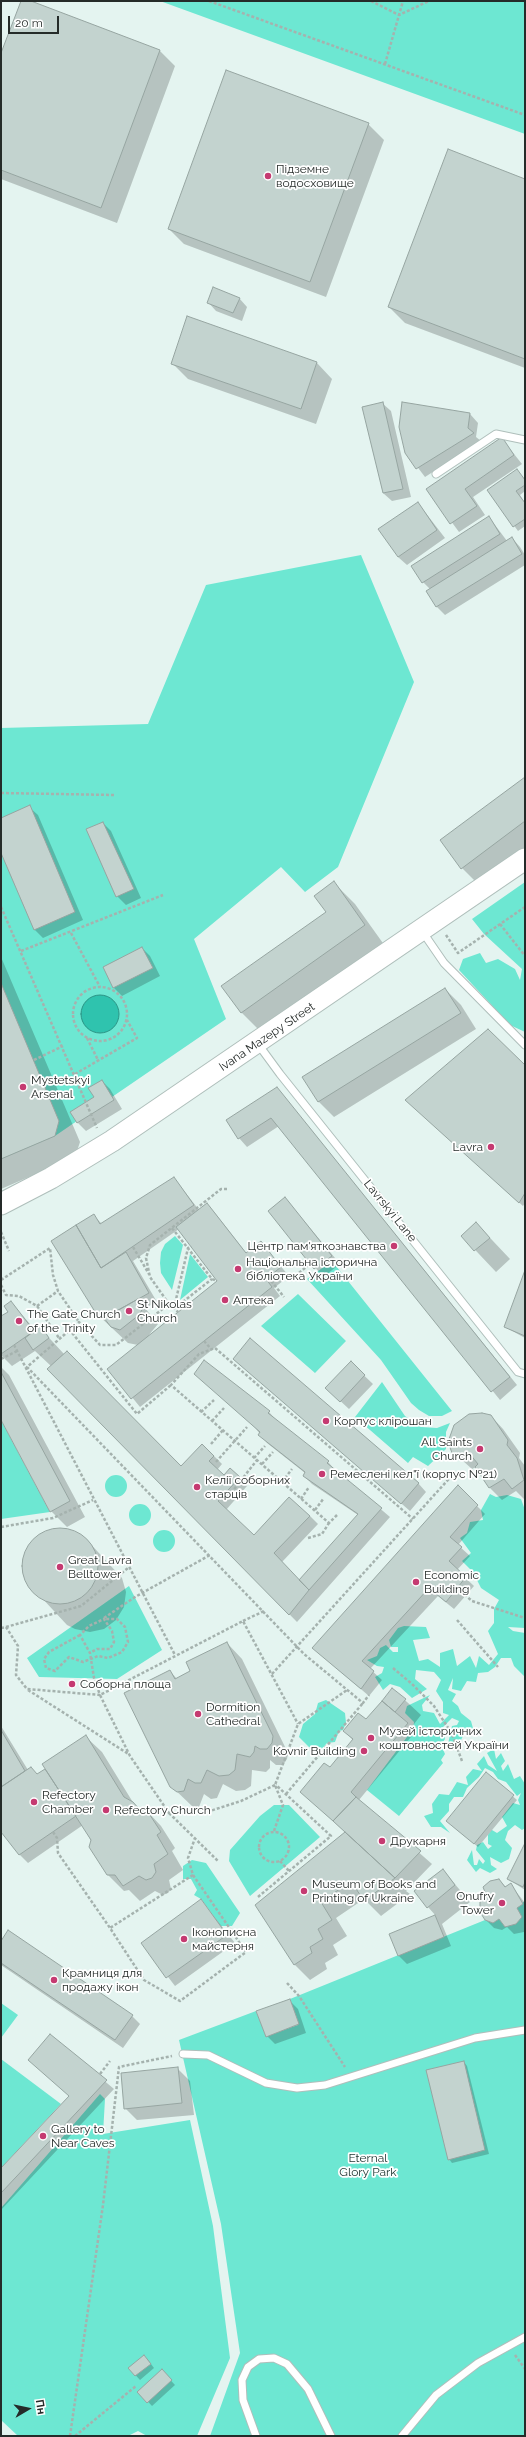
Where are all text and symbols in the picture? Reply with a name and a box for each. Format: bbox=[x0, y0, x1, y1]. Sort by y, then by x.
scale bar bbox=[10, 8, 61, 34]
text: 20 m bbox=[15, 16, 43, 30]
place label: Підземне водосховище bbox=[276, 162, 354, 190]
marker: Підземне водосховище bbox=[263, 171, 273, 181]
street label: Ivana Mazepy Street bbox=[216, 1000, 318, 1074]
place label: Mystetskyi Arsenal bbox=[31, 1073, 90, 1101]
marker: Mystetskyi Arsenal bbox=[18, 1082, 28, 1092]
place label: Lavra bbox=[453, 1140, 483, 1154]
marker: Lavra bbox=[486, 1142, 496, 1152]
street label: Lavrskyi Lane bbox=[361, 1177, 419, 1245]
place label: Центр пам'яткознавства bbox=[248, 1239, 386, 1253]
marker: Центр пам'яткознавства bbox=[389, 1241, 399, 1251]
place label: Національна історична бібліотека України bbox=[246, 1255, 377, 1283]
marker: Національна історична бібліотека України bbox=[233, 1264, 243, 1274]
place label: Аптека bbox=[233, 1293, 273, 1307]
marker: Аптека bbox=[220, 1295, 230, 1305]
place label: St Nikolas Church bbox=[137, 1297, 192, 1325]
marker: St Nikolas Church bbox=[124, 1306, 134, 1316]
place label: The Gate Church of the Trinity bbox=[27, 1307, 120, 1335]
marker: The Gate Church of the Trinity bbox=[14, 1316, 24, 1326]
place label: Корпус клірошан bbox=[334, 1414, 432, 1428]
marker: Корпус клірошан bbox=[321, 1416, 331, 1426]
place label: All Saints Church bbox=[421, 1435, 472, 1463]
marker: All Saints Church bbox=[475, 1444, 485, 1454]
place label: Ремеслені кел"ї (корпус №21) bbox=[330, 1467, 497, 1481]
marker: Ремеслені кел"ї (корпус №21) bbox=[317, 1469, 327, 1479]
place label: Келії соборних старців bbox=[205, 1473, 290, 1501]
marker: Келії соборних старців bbox=[192, 1482, 202, 1492]
place label: Great Lavra Belltower bbox=[68, 1553, 132, 1581]
marker: Great Lavra Belltower bbox=[55, 1562, 65, 1572]
place label: Economic Building bbox=[424, 1568, 479, 1596]
marker: Economic Building bbox=[411, 1577, 421, 1587]
place label: Соборна площа bbox=[80, 1677, 171, 1691]
marker: Соборна площа bbox=[67, 1679, 77, 1689]
place label: Dormition Cathedral bbox=[206, 1700, 260, 1728]
marker: Dormition Cathedral bbox=[193, 1709, 203, 1719]
place label: Музей історичних коштовностей України bbox=[379, 1724, 509, 1752]
marker: Музей історичних коштовностей України bbox=[366, 1733, 376, 1743]
place label: Kovnir Building bbox=[273, 1744, 356, 1758]
marker: Kovnir Building bbox=[359, 1746, 369, 1756]
place label: Refectory Chamber bbox=[42, 1788, 96, 1816]
marker: Refectory Chamber bbox=[29, 1797, 39, 1807]
place label: Refectory Church bbox=[114, 1803, 211, 1817]
marker: Refectory Church bbox=[101, 1805, 111, 1815]
place label: Друкарня bbox=[390, 1834, 446, 1848]
marker: Друкарня bbox=[377, 1836, 387, 1846]
place label: Museum of Books and Printing of Ukraine bbox=[312, 1877, 436, 1905]
marker: Museum of Books and Printing of Ukraine bbox=[299, 1886, 309, 1896]
place label: Onufry Tower bbox=[456, 1889, 494, 1917]
marker: Onufry Tower bbox=[497, 1898, 507, 1908]
place label: Iконописна майстерня bbox=[192, 1925, 256, 1953]
marker: Iконописна майстерня bbox=[179, 1934, 189, 1944]
place label: Крамниця для продажу ікон bbox=[62, 1966, 142, 1994]
marker: Крамниця для продажу ікон bbox=[49, 1975, 59, 1985]
place label: Gallery to Near Caves bbox=[51, 2122, 115, 2150]
marker: Gallery to Near Caves bbox=[38, 2131, 48, 2141]
park label: Eternal Glory Park bbox=[339, 2151, 397, 2179]
north arrow bbox=[8, 2389, 48, 2429]
text: Пн bbox=[33, 2399, 48, 2415]

